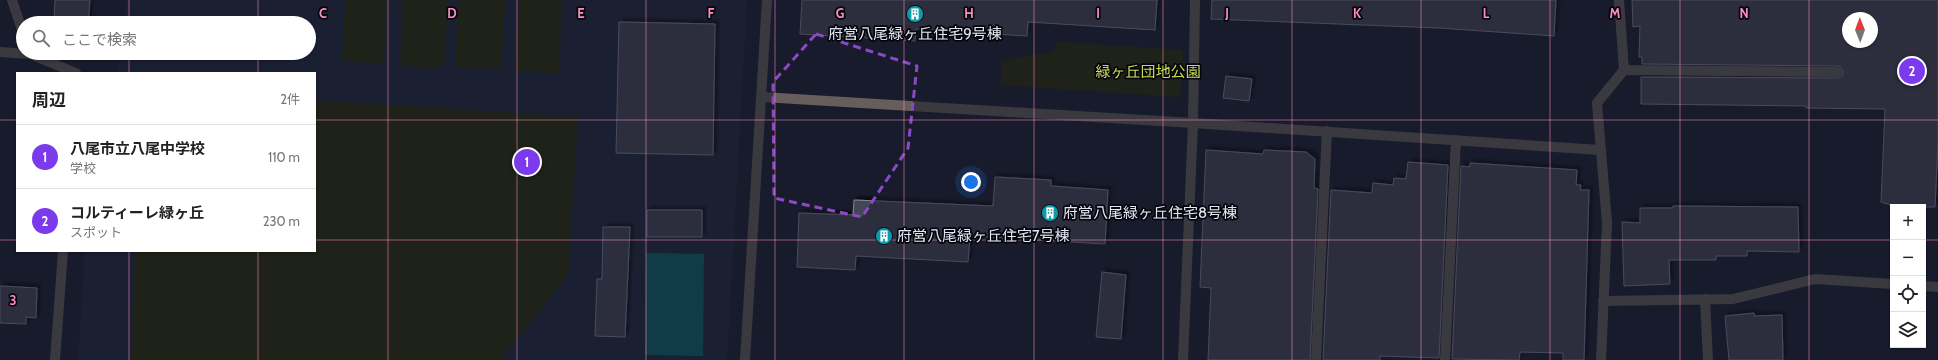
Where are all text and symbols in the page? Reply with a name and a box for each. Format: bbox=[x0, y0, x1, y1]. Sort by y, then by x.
building icon: 府営八尾緑ヶ丘住宅9号棟 bbox=[905, 4, 925, 24]
text: C bbox=[319, 5, 327, 21]
text: D bbox=[447, 5, 457, 21]
text: E bbox=[577, 5, 585, 21]
text: F bbox=[708, 5, 715, 21]
text: G bbox=[836, 5, 845, 21]
text: H bbox=[964, 5, 974, 21]
text: I bbox=[1096, 5, 1100, 21]
text: J bbox=[1224, 5, 1229, 21]
text: K bbox=[1353, 5, 1362, 21]
text: L bbox=[1483, 5, 1490, 21]
text: M bbox=[1610, 5, 1621, 21]
text: N bbox=[1739, 5, 1749, 21]
north arrow bbox=[1842, 12, 1878, 48]
search box bbox=[16, 16, 316, 60]
place label: 府営八尾緑ヶ丘住宅9号棟 bbox=[828, 25, 1002, 43]
icon: search bbox=[30, 27, 52, 49]
text: ここで検索 bbox=[62, 31, 137, 49]
pin: 2 bbox=[1899, 56, 1925, 86]
park label: 緑ヶ丘団地公園 bbox=[1095, 63, 1201, 81]
text: 周辺 bbox=[32, 90, 66, 110]
text: 2件 bbox=[280, 91, 300, 107]
text: 八尾市立八尾中学校 bbox=[70, 140, 205, 158]
pin: 1 bbox=[514, 147, 540, 177]
text: 1 bbox=[43, 149, 47, 165]
text: 110 m bbox=[268, 149, 300, 165]
text: 学校 bbox=[70, 160, 96, 176]
your location bbox=[961, 172, 981, 192]
building icon: 府営八尾緑ヶ丘住宅8号棟 bbox=[1040, 203, 1060, 223]
text: コルティーレ緑ヶ丘 bbox=[70, 204, 204, 222]
place label: 府営八尾緑ヶ丘住宅8号棟 bbox=[1063, 204, 1237, 222]
map controls bbox=[1890, 204, 1926, 348]
button: + bbox=[1890, 204, 1926, 240]
text: 2 bbox=[42, 213, 48, 229]
text: 230 m bbox=[263, 213, 300, 229]
text: スポット bbox=[70, 224, 122, 240]
building icon: 府営八尾緑ヶ丘住宅7号棟 bbox=[874, 226, 894, 246]
place label: 府営八尾緑ヶ丘住宅7号棟 bbox=[897, 227, 1070, 245]
button: − bbox=[1890, 240, 1926, 276]
button: locate bbox=[1890, 276, 1926, 312]
text: 3 bbox=[9, 292, 17, 308]
button: layers bbox=[1890, 312, 1926, 348]

